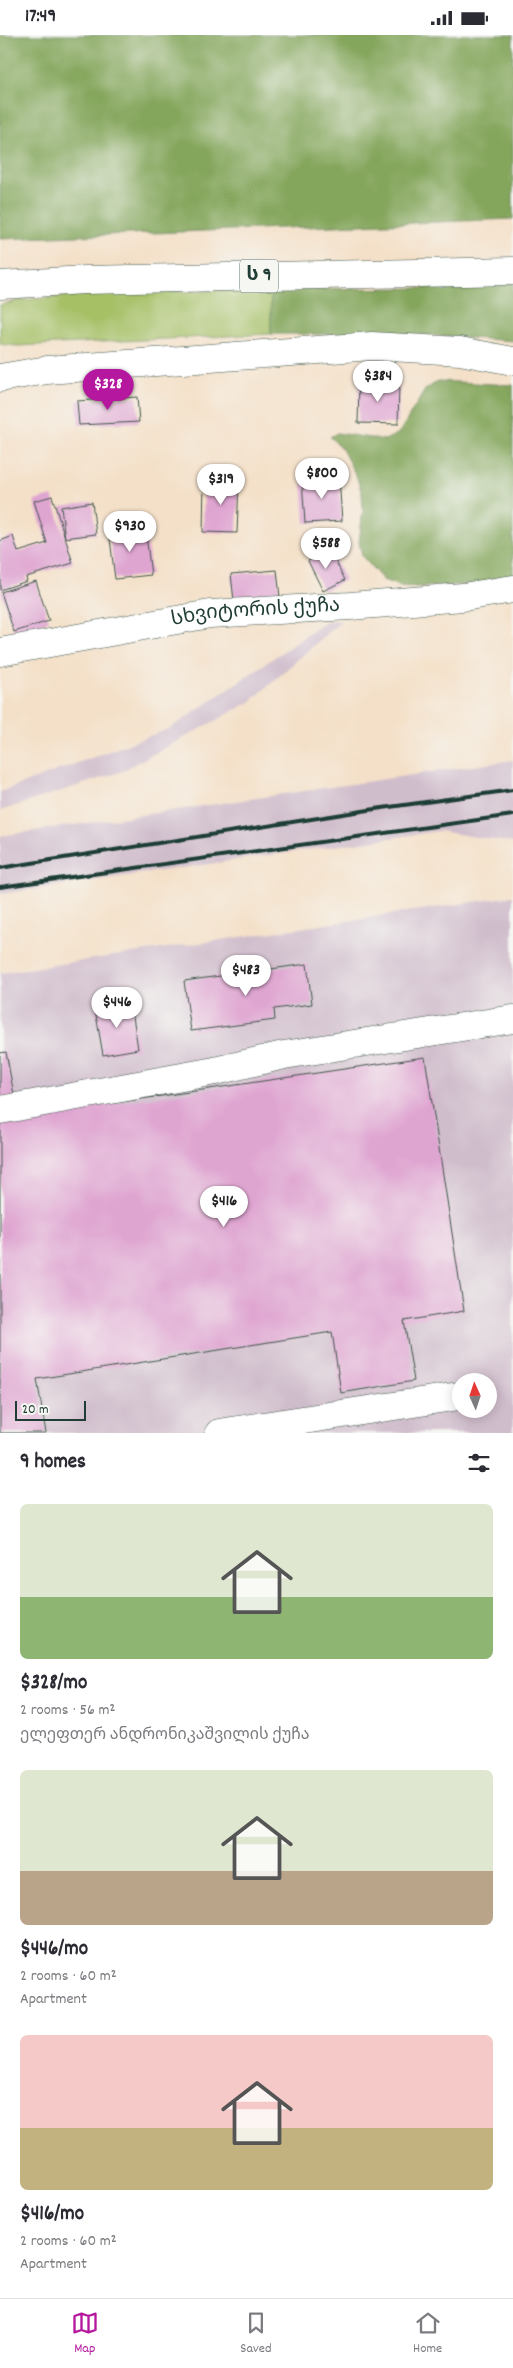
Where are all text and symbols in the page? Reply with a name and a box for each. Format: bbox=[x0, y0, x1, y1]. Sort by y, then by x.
text: 17:49 bbox=[25, 4, 56, 31]
road number: ს 9 bbox=[240, 260, 278, 293]
pin: $384 bbox=[348, 361, 408, 403]
text: $384 bbox=[364, 365, 392, 388]
pin: $328 bbox=[78, 369, 138, 411]
text: $328 bbox=[94, 373, 122, 396]
pin: $800 bbox=[292, 457, 352, 500]
text: $800 bbox=[306, 462, 338, 485]
pin: $319 bbox=[191, 463, 251, 506]
text: $319 bbox=[208, 468, 234, 491]
pin: $930 bbox=[100, 511, 160, 553]
text: $930 bbox=[114, 515, 146, 538]
pin: $588 bbox=[296, 527, 356, 570]
text: $588 bbox=[312, 532, 340, 555]
street label: სხვიტორის ქუჩა bbox=[169, 593, 341, 635]
pin: $483 bbox=[216, 955, 276, 997]
text: $483 bbox=[232, 959, 260, 982]
pin: $446 bbox=[87, 987, 147, 1029]
text: $446 bbox=[102, 991, 132, 1014]
pin: $416 bbox=[194, 1185, 254, 1228]
text: $416 bbox=[211, 1190, 237, 1213]
north arrow bbox=[452, 1373, 498, 1417]
map controls bbox=[452, 1373, 497, 1418]
scale bar bbox=[15, 1398, 86, 1421]
text: 20 m bbox=[22, 1400, 49, 1420]
text: 9 homes bbox=[20, 1448, 86, 1478]
icon: filters bbox=[465, 1449, 493, 1477]
icon: home bbox=[212, 1537, 302, 1627]
text: $328/mo bbox=[20, 1669, 87, 1699]
text: 2 rooms · 56 m² bbox=[20, 1699, 115, 1722]
text: ელეფთერ ანდრონიკაშვილის ქუჩა bbox=[20, 1724, 310, 1747]
icon: home bbox=[212, 1803, 302, 1893]
text: $446/mo bbox=[20, 1935, 88, 1965]
text: 2 rooms · 60 m² bbox=[20, 1965, 117, 1988]
text: Apartment bbox=[20, 1988, 87, 2011]
icon: home bbox=[212, 2068, 302, 2158]
text: $416/mo bbox=[20, 2200, 84, 2230]
text: 2 rooms · 60 m² bbox=[20, 2230, 117, 2253]
text: Apartment bbox=[20, 2253, 87, 2276]
tab: Map bbox=[71, 2309, 99, 2359]
tab: Saved bbox=[240, 2309, 272, 2359]
tab: Home bbox=[413, 2309, 442, 2359]

